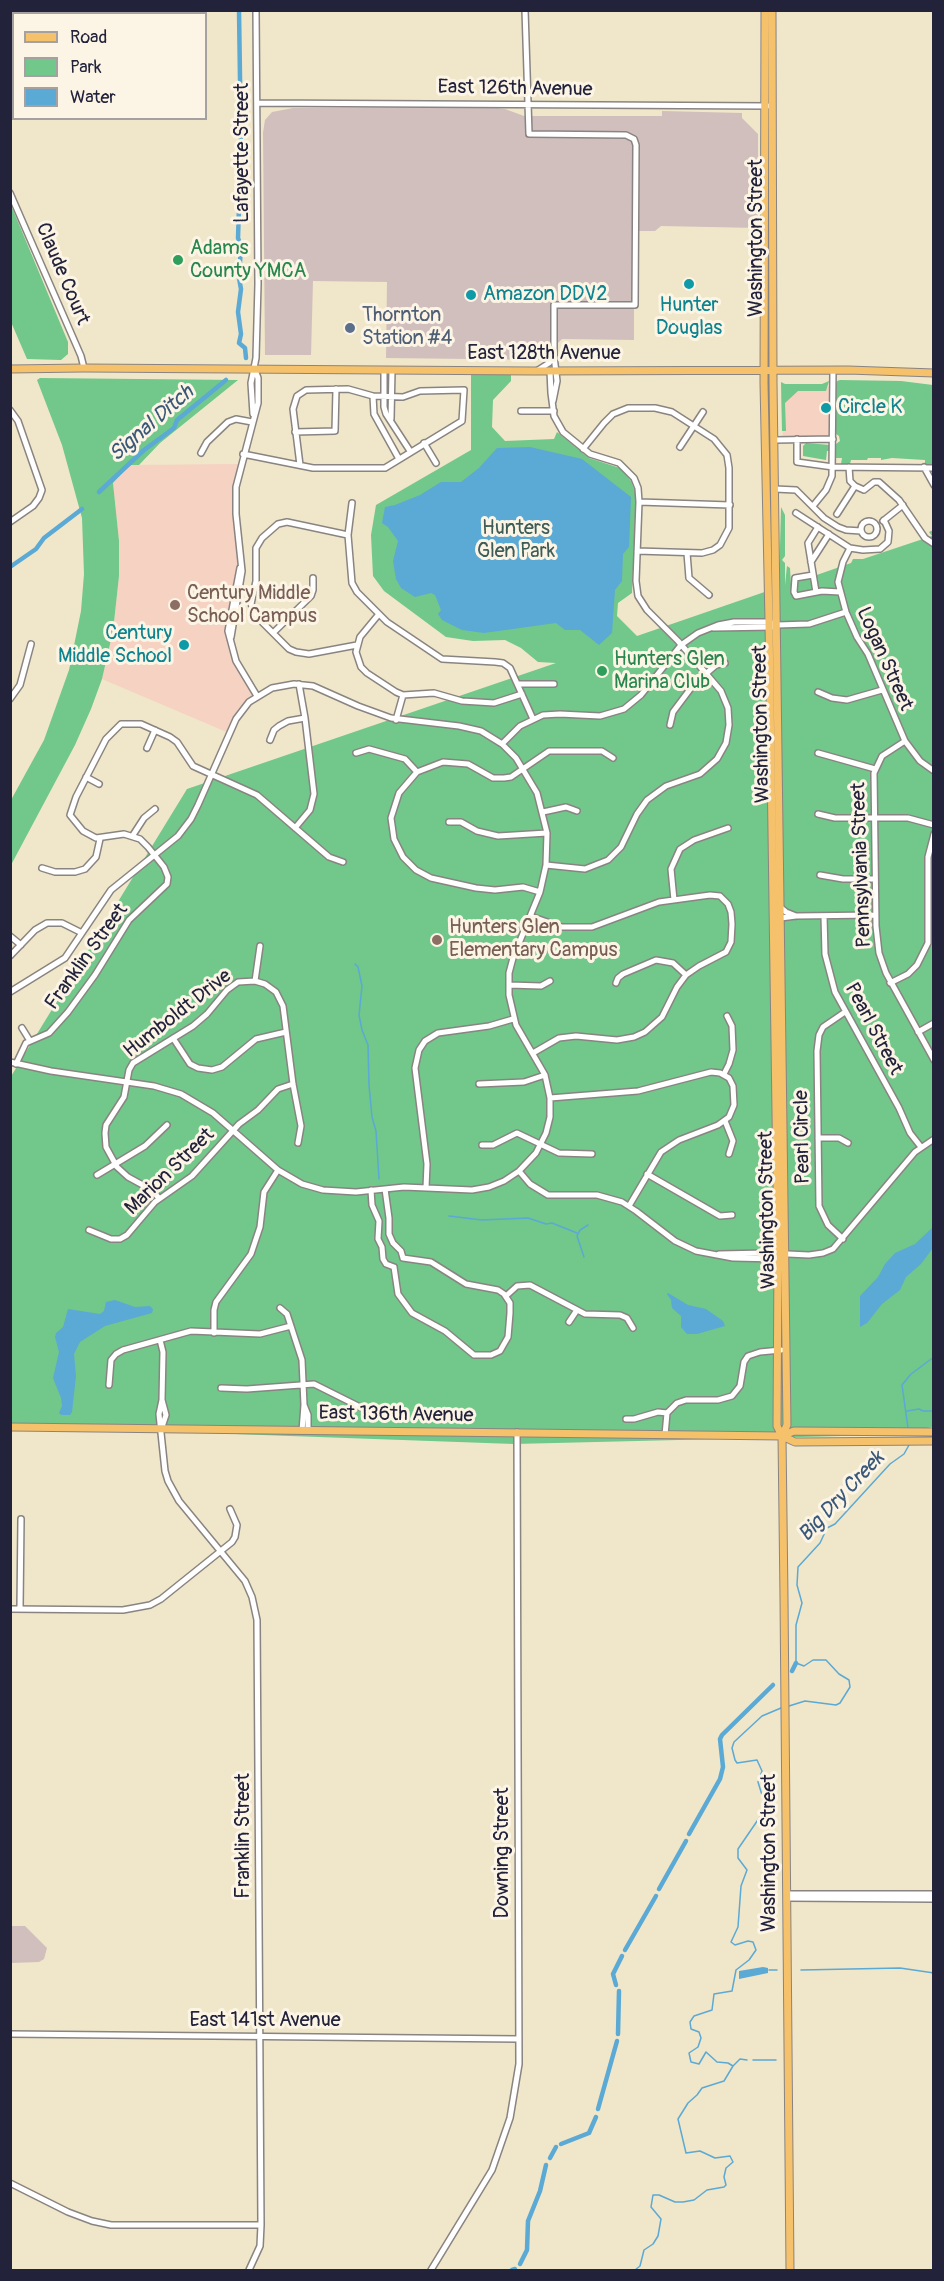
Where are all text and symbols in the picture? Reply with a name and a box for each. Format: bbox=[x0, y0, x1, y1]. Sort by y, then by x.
legend bbox=[12, 12, 207, 120]
text: Road bbox=[70, 26, 107, 49]
text: Park bbox=[70, 56, 102, 79]
street label: East 126th Avenue bbox=[437, 76, 593, 102]
street label: Lafayette Street bbox=[231, 83, 255, 223]
text: Water bbox=[70, 86, 116, 109]
street label: Washington Street bbox=[745, 159, 769, 317]
street label: Claude Court bbox=[30, 219, 94, 329]
place label: Adams County YMCA bbox=[190, 237, 307, 284]
marker: Adams County YMCA bbox=[171, 253, 185, 267]
marker: Hunter Douglas bbox=[682, 277, 696, 291]
place label: Amazon DDV2 bbox=[483, 283, 607, 307]
marker: Amazon DDV2 bbox=[464, 288, 478, 302]
place label: Hunter Douglas bbox=[656, 294, 722, 341]
place label: Thornton Station #4 bbox=[362, 304, 452, 351]
marker: Thornton Station #4 bbox=[343, 321, 357, 335]
street label: East 128th Avenue bbox=[467, 342, 621, 366]
water label: Signal Ditch bbox=[105, 380, 199, 468]
place label: Circle K bbox=[838, 396, 902, 420]
marker: Circle K bbox=[819, 401, 833, 415]
park label: Hunters Glen Park bbox=[477, 517, 555, 564]
place label: Century Middle School Campus bbox=[187, 582, 317, 629]
marker: Century Middle School Campus bbox=[168, 598, 182, 612]
street label: Logan Street bbox=[851, 604, 917, 714]
place label: Century Middle School bbox=[58, 622, 172, 669]
marker: Century Middle School bbox=[177, 638, 191, 652]
street label: Washington Street bbox=[749, 645, 775, 803]
place label: Hunters Glen Marina Club bbox=[614, 648, 725, 695]
marker: Hunters Glen Marina Club bbox=[595, 664, 609, 678]
street label: Pennsylvania Street bbox=[847, 782, 877, 948]
street label: Franklin Street bbox=[40, 899, 134, 1015]
place label: Hunters Glen Elementary Campus bbox=[449, 916, 617, 963]
marker: Hunters Glen Elementary Campus bbox=[430, 933, 444, 947]
street label: Humboldt Drive bbox=[119, 964, 237, 1064]
street label: Pearl Street bbox=[839, 979, 907, 1079]
street label: Pearl Circle bbox=[790, 1090, 816, 1184]
street label: Marion Street bbox=[120, 1123, 220, 1221]
street label: Washington Street bbox=[755, 1131, 781, 1289]
street label: East 136th Avenue bbox=[318, 1402, 474, 1428]
water label: Big Dry Creek bbox=[794, 1447, 890, 1547]
street label: Franklin Street bbox=[232, 1773, 256, 1899]
street label: Washington Street bbox=[758, 1774, 782, 1932]
street label: Downing Street bbox=[491, 1787, 515, 1919]
street label: East 141st Avenue bbox=[189, 2009, 341, 2033]

